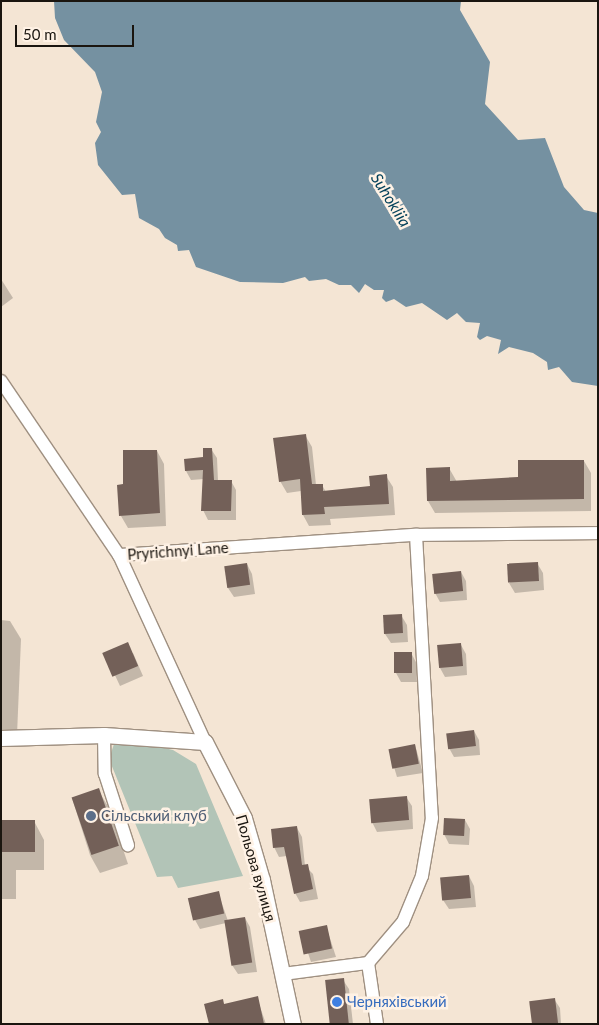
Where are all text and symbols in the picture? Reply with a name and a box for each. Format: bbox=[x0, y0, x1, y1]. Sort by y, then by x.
scale bar bbox=[18, 15, 136, 47]
text: 50 m bbox=[23, 25, 57, 43]
water label: Suhokliia bbox=[367, 169, 415, 231]
street label: Pryrichnyi Lane bbox=[127, 538, 229, 564]
place label: Сільський клуб bbox=[101, 807, 207, 825]
marker: Сільський клуб bbox=[85, 810, 97, 822]
street label: Польова вулиця bbox=[232, 812, 280, 924]
place label: Черняхівський bbox=[347, 993, 447, 1011]
marker: Черняхівський bbox=[331, 996, 343, 1008]

